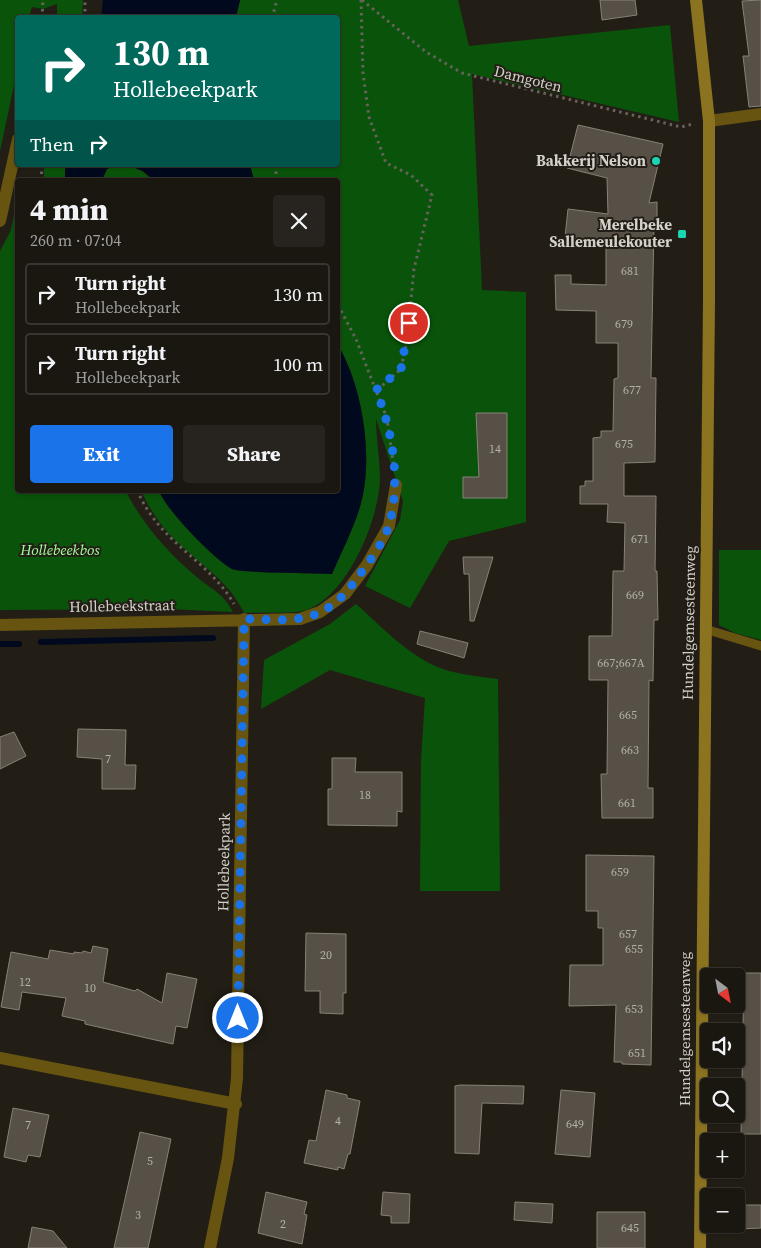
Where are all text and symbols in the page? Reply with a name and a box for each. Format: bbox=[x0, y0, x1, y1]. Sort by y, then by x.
text: 130 m bbox=[113, 29, 209, 77]
icon: right bbox=[30, 35, 95, 100]
street label: Damgoten bbox=[492, 60, 564, 97]
text: Hollebeekpark bbox=[113, 74, 258, 104]
icon: right bbox=[84, 130, 112, 158]
text: Then bbox=[30, 131, 74, 157]
place label: Bakkerij Nelson bbox=[536, 150, 646, 171]
marker: Bakkerij Nelson bbox=[650, 155, 662, 167]
text: 4 min bbox=[30, 189, 108, 230]
button: close bbox=[273, 195, 325, 247]
place label: Merelbeke Sallemeulekouter bbox=[549, 214, 672, 252]
marker: Merelbeke Sallemeulekouter bbox=[676, 228, 688, 240]
text: 260 m · 07:04 bbox=[30, 229, 121, 251]
house number: 681 bbox=[621, 263, 639, 279]
text: Turn right bbox=[75, 270, 166, 296]
icon: right bbox=[32, 280, 60, 308]
text: 130 m bbox=[273, 281, 323, 307]
text: Hollebeekpark bbox=[75, 296, 180, 318]
pin bbox=[388, 302, 430, 344]
icon: arrive bbox=[395, 309, 423, 337]
house number: 679 bbox=[615, 316, 633, 332]
text: Turn right bbox=[75, 340, 166, 366]
icon: right bbox=[32, 350, 60, 378]
text: 100 m bbox=[273, 351, 323, 377]
text: Hollebeekpark bbox=[75, 366, 180, 388]
house number: 677 bbox=[623, 382, 641, 398]
button: Exit bbox=[30, 425, 173, 483]
button: Share bbox=[183, 425, 325, 483]
house number: 675 bbox=[615, 436, 633, 452]
house number: 14 bbox=[489, 441, 501, 457]
house number: 671 bbox=[631, 531, 649, 547]
park label: Hollebeekbos bbox=[19, 539, 100, 560]
street label: Hundelgemsesteenweg bbox=[677, 545, 700, 700]
house number: 669 bbox=[626, 587, 644, 603]
street label: Hollebeekstraat bbox=[69, 594, 175, 617]
house number: 667;667A bbox=[597, 655, 645, 671]
house number: 665 bbox=[619, 707, 637, 723]
house number: 663 bbox=[621, 742, 639, 758]
house number: 7 bbox=[105, 751, 111, 767]
house number: 18 bbox=[359, 787, 371, 803]
house number: 661 bbox=[618, 795, 636, 811]
street label: Hollebeekpark bbox=[212, 812, 235, 911]
house number: 659 bbox=[611, 864, 629, 880]
house number: 657 bbox=[619, 926, 637, 942]
house number: 655 bbox=[625, 941, 643, 957]
house number: 20 bbox=[320, 947, 332, 963]
street label: Hundelgemsesteenweg bbox=[674, 952, 695, 1106]
north arrow bbox=[700, 968, 745, 1012]
map controls bbox=[700, 968, 745, 1233]
house number: 12 bbox=[19, 974, 31, 990]
house number: 10 bbox=[84, 980, 96, 996]
position arrow bbox=[211, 991, 263, 1043]
house number: 653 bbox=[625, 1001, 643, 1017]
button: sound bbox=[700, 1023, 745, 1068]
house number: 651 bbox=[628, 1045, 646, 1061]
button: search bbox=[700, 1078, 745, 1123]
house number: 4 bbox=[335, 1113, 341, 1129]
house number: 649 bbox=[566, 1116, 584, 1132]
house number: 7 bbox=[25, 1117, 31, 1133]
button: + bbox=[700, 1133, 745, 1178]
house number: 5 bbox=[147, 1153, 153, 1169]
button: − bbox=[700, 1188, 745, 1233]
house number: 3 bbox=[135, 1207, 141, 1223]
house number: 2 bbox=[280, 1216, 286, 1232]
house number: 645 bbox=[621, 1220, 639, 1236]

